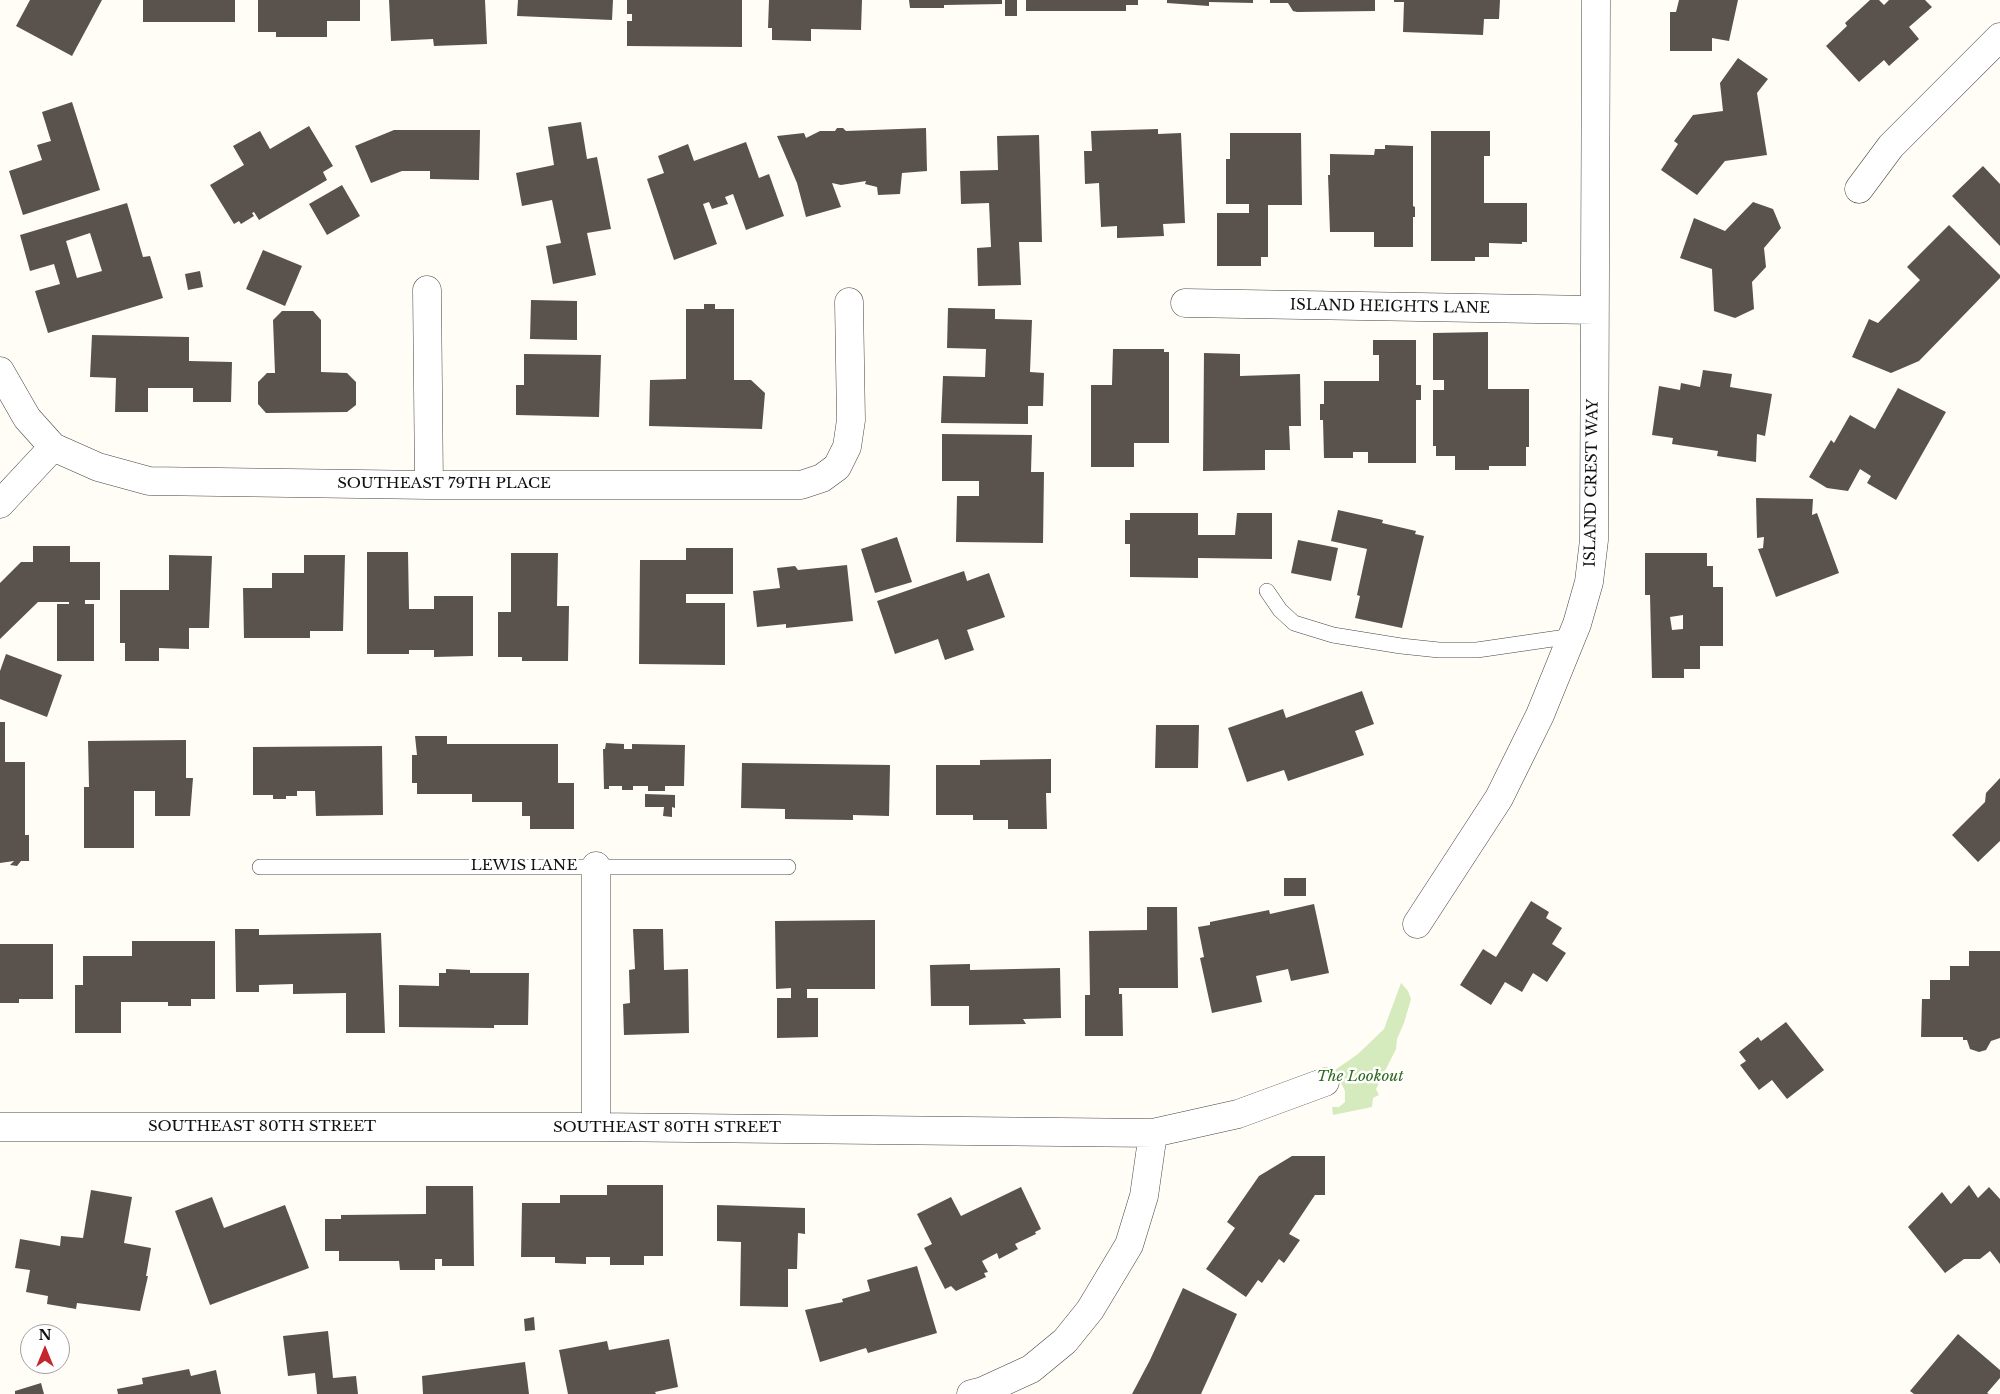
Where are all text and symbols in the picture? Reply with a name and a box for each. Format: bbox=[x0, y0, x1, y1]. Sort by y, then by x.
street label: ISLAND HEIGHTS LANE bbox=[1290, 296, 1490, 318]
street label: ISLAND CREST WAY bbox=[1582, 399, 1602, 567]
street label: SOUTHEAST 79TH PLACE bbox=[337, 475, 551, 493]
street label: LEWIS LANE bbox=[471, 857, 577, 875]
park label: The Lookout bbox=[1316, 1068, 1404, 1086]
street label: SOUTHEAST 80TH STREET bbox=[148, 1118, 376, 1136]
street label: SOUTHEAST 80TH STREET bbox=[553, 1119, 781, 1137]
north arrow bbox=[20, 1324, 70, 1374]
text: N bbox=[38, 1326, 52, 1344]

